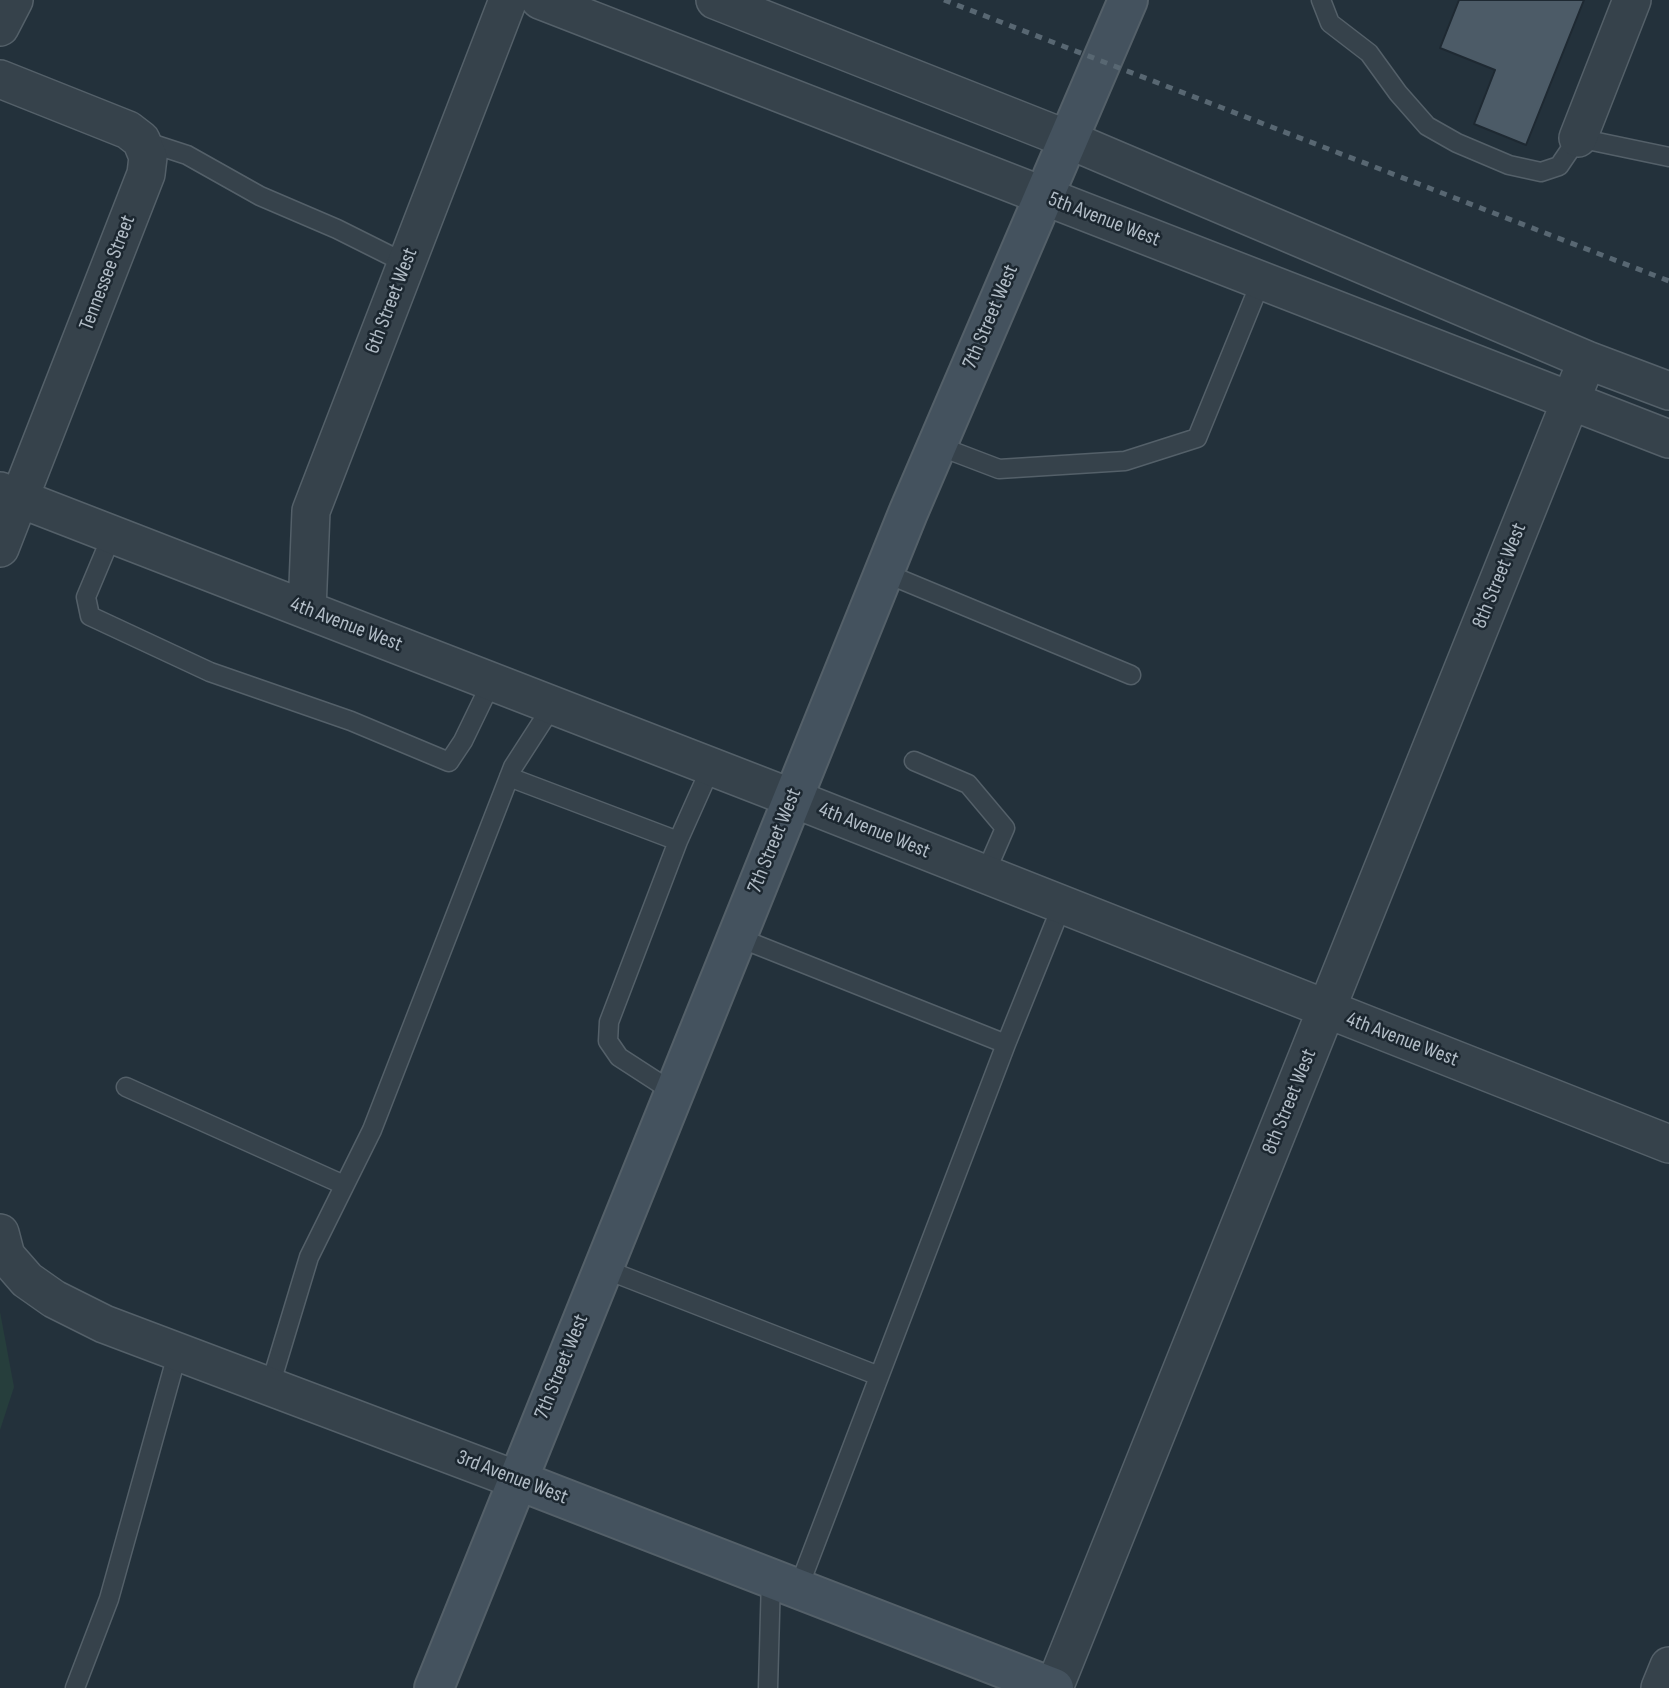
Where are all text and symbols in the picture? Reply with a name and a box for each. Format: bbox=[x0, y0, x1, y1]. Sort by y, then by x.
street label: 5th Avenue West bbox=[1045, 187, 1163, 253]
street label: Tennessee Street bbox=[74, 212, 142, 334]
street label: 6th Street West bbox=[360, 245, 424, 357]
street label: 7th Street West bbox=[958, 261, 1024, 373]
street label: 8th Street West bbox=[1467, 520, 1533, 632]
street label: 4th Avenue West bbox=[286, 592, 406, 658]
street label: 7th Street West bbox=[743, 785, 807, 897]
street label: 4th Avenue West bbox=[815, 797, 933, 865]
street label: 4th Avenue West bbox=[1342, 1007, 1462, 1073]
street label: 8th Street West bbox=[1257, 1046, 1323, 1158]
street label: 7th Street West bbox=[530, 1311, 594, 1423]
street label: 3rd Avenue West bbox=[453, 1445, 571, 1511]

